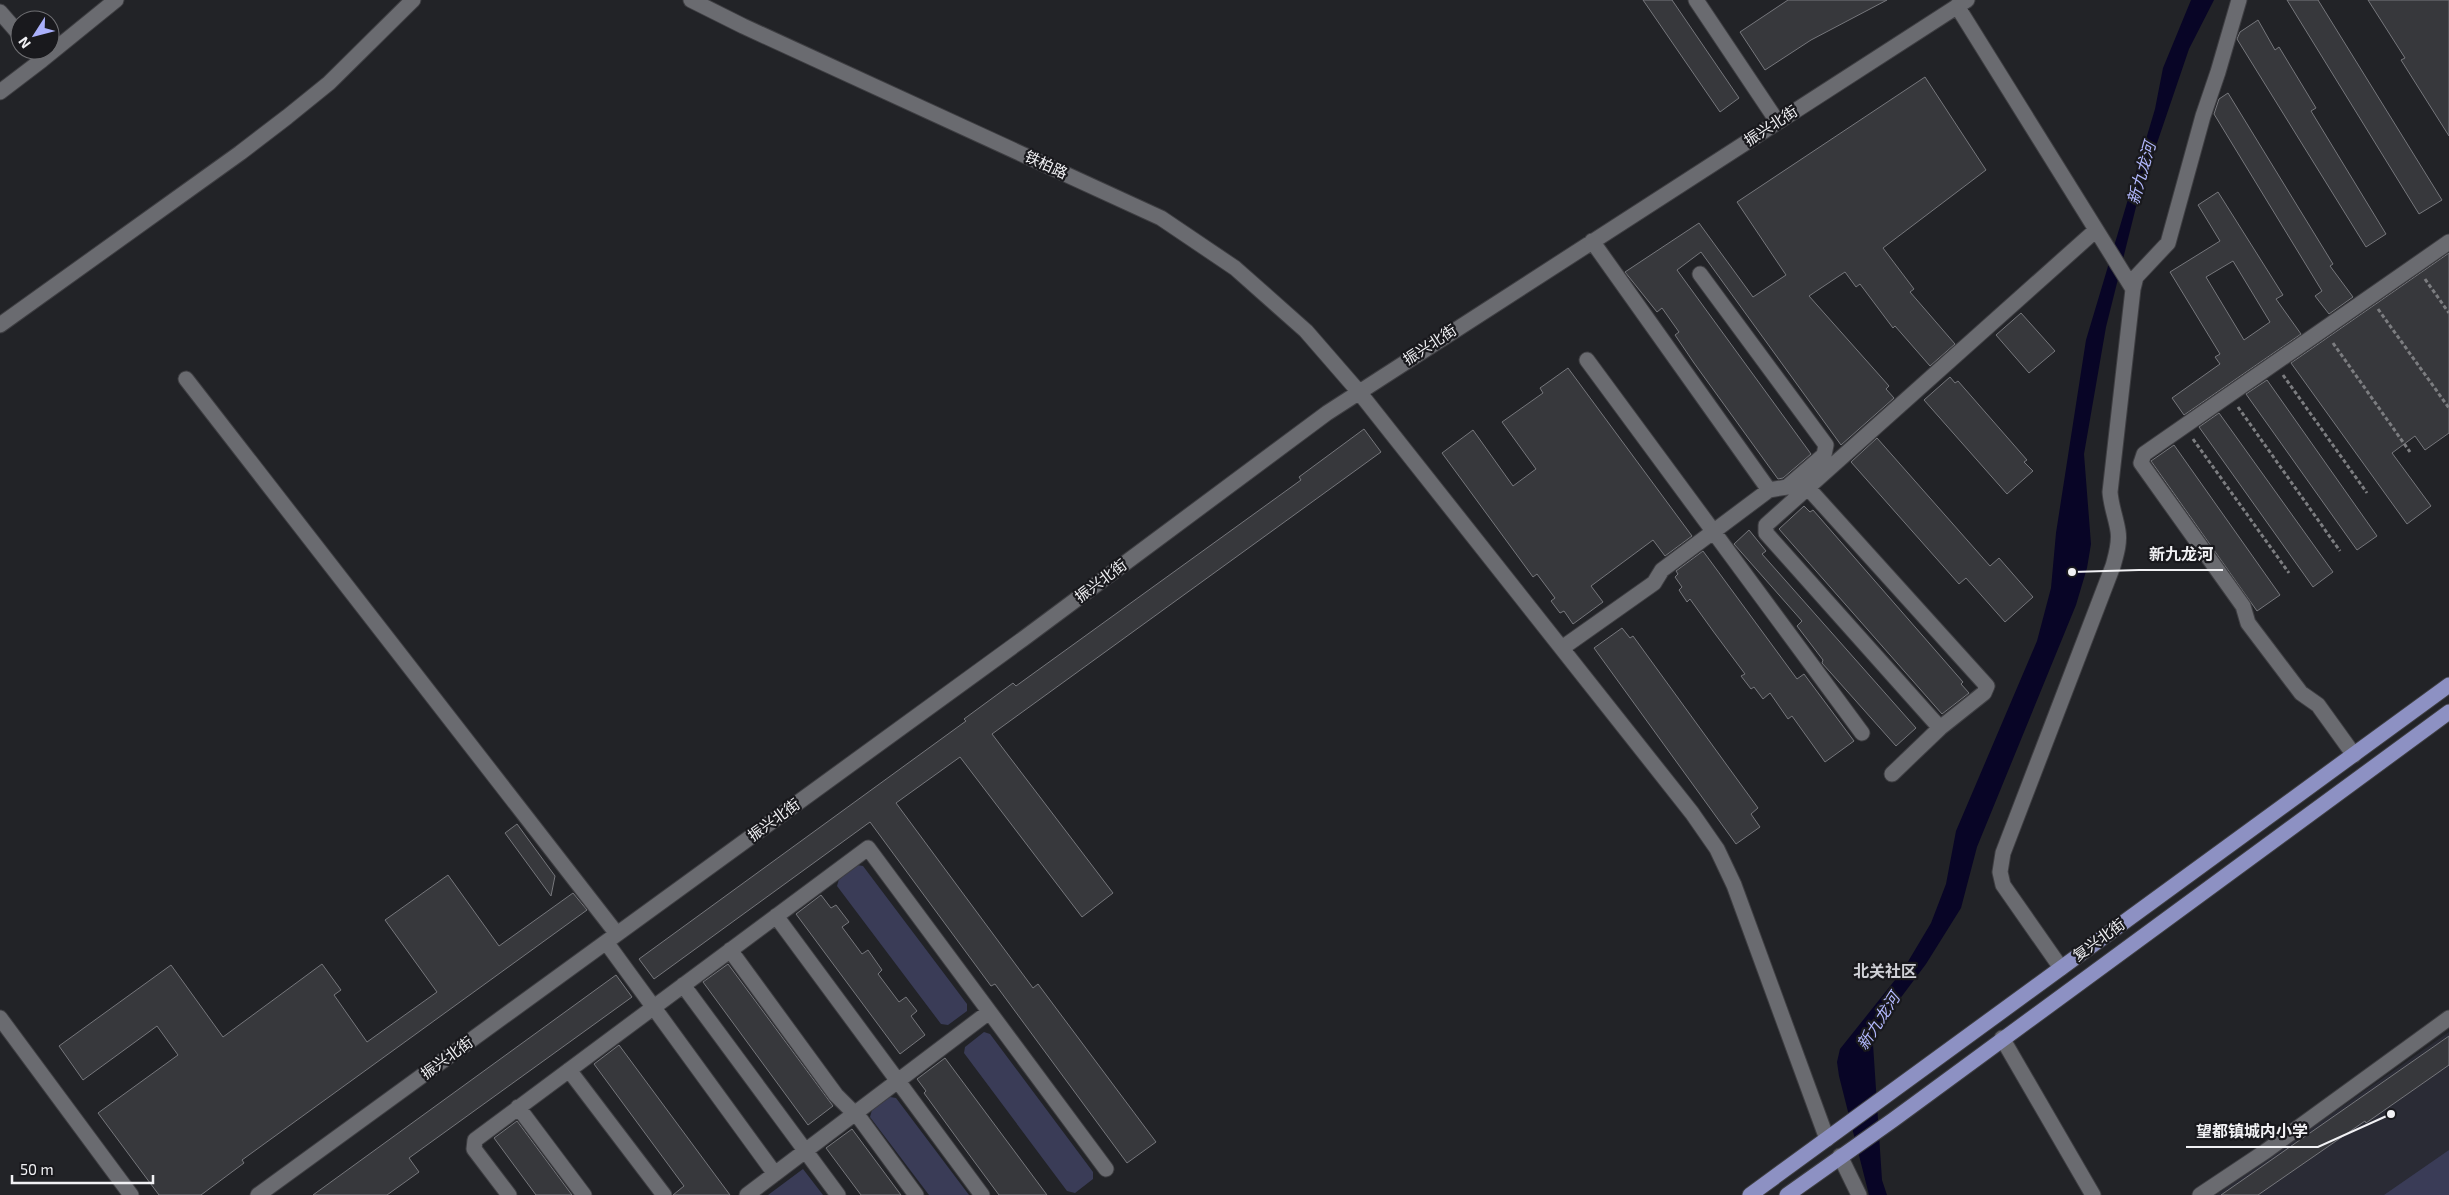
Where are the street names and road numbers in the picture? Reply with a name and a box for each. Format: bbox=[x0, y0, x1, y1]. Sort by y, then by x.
street label: 振兴北街 bbox=[1740, 101, 1801, 149]
street label: 铁柏路 bbox=[1022, 146, 1071, 182]
street label: 振兴北街 bbox=[1399, 320, 1460, 368]
street label: 振兴北街 bbox=[1071, 555, 1130, 605]
street label: 振兴北街 bbox=[744, 794, 803, 844]
street label: 复兴北街 bbox=[2069, 914, 2128, 964]
street label: 振兴北街 bbox=[417, 1032, 476, 1082]

